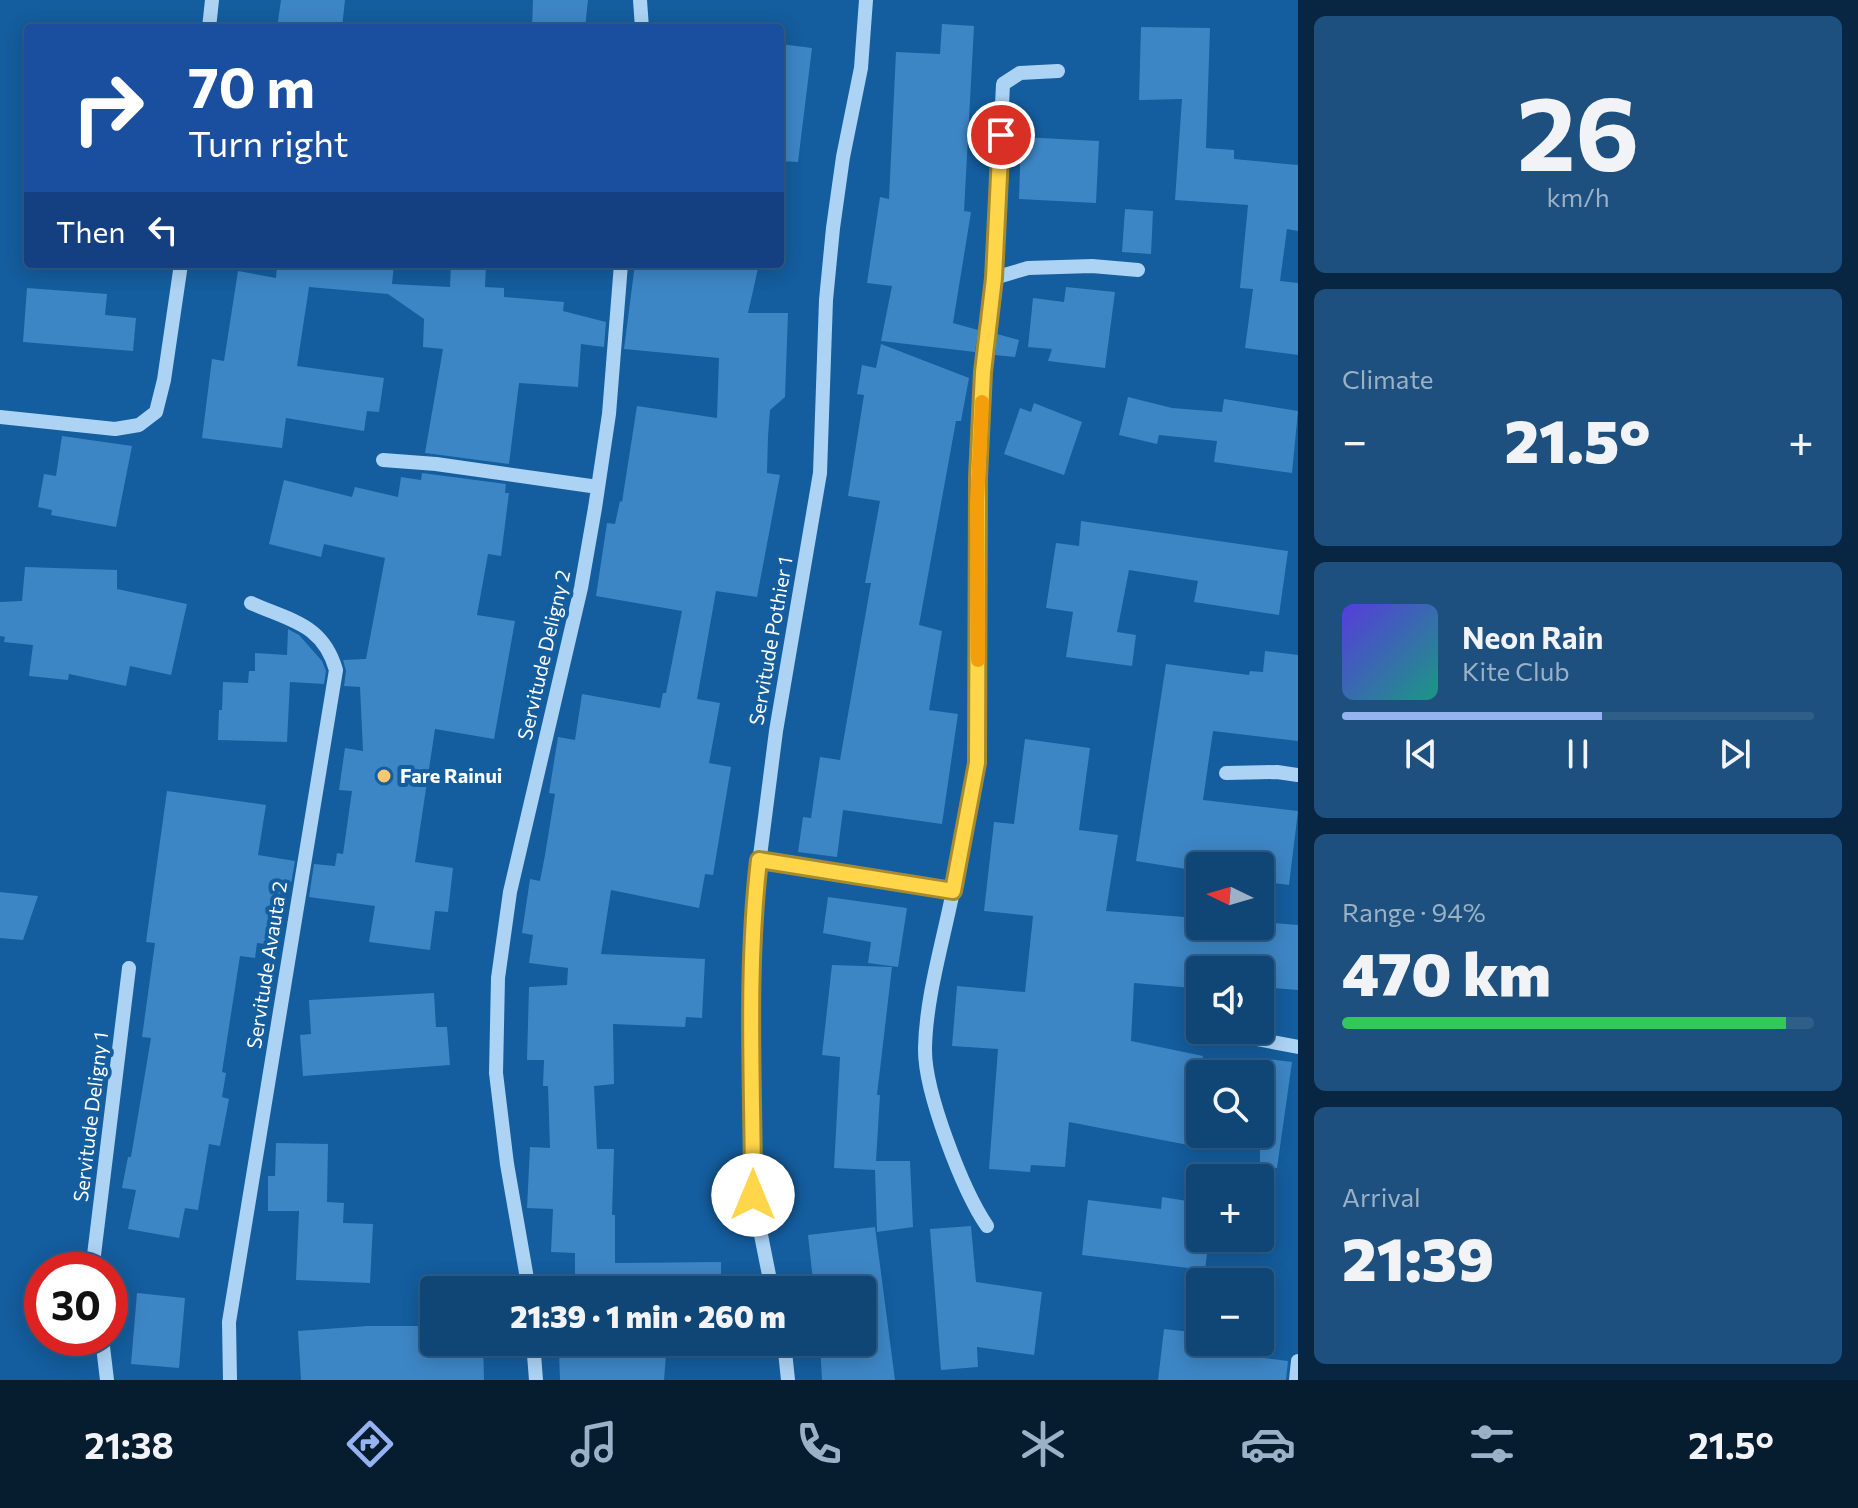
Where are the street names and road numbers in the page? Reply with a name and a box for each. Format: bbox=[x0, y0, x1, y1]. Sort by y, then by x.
street label: Servitude Pothier 1 bbox=[743, 555, 797, 727]
street label: Servitude Deligny 2 bbox=[512, 567, 574, 742]
street label: Servitude Avauta 2 bbox=[241, 879, 291, 1050]
street label: Servitude Deligny 1 bbox=[68, 1030, 112, 1203]

